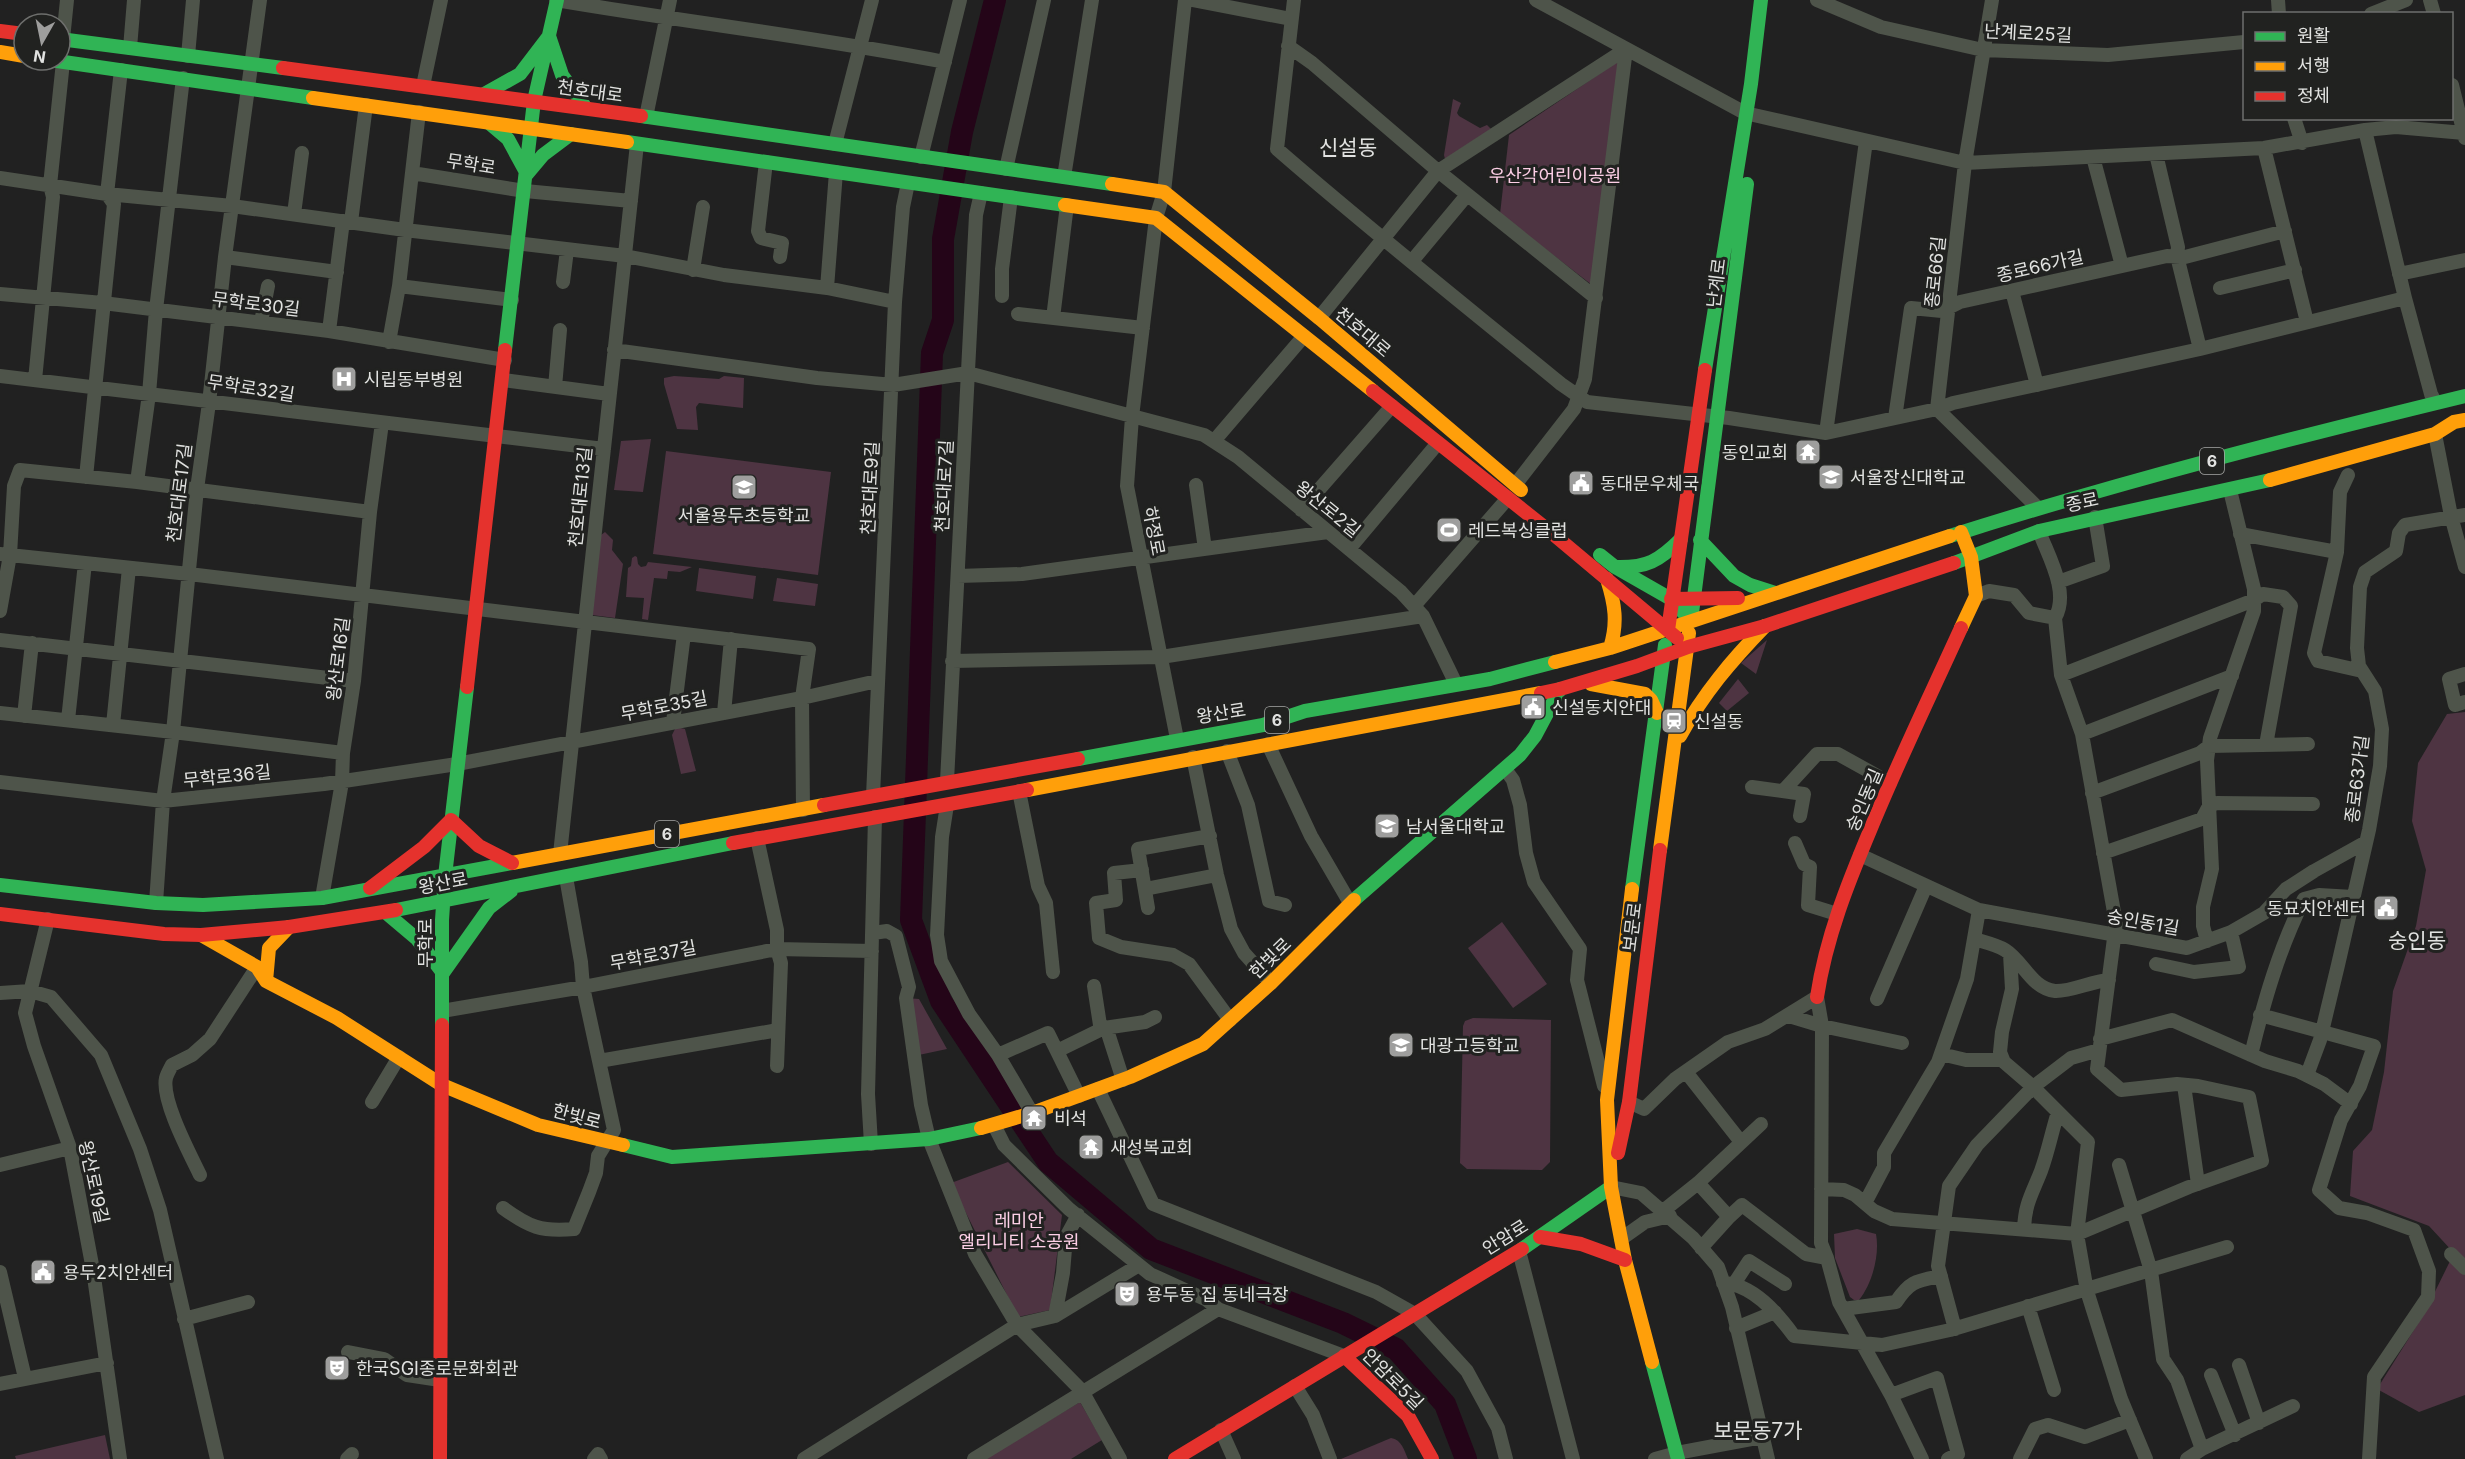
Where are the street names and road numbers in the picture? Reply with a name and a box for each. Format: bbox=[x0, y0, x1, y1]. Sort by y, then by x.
street label: 난계로25길 bbox=[1983, 20, 2073, 46]
street label: 천호대로 bbox=[556, 76, 624, 106]
street label: 무학로 bbox=[445, 150, 497, 178]
street label: 종로66길 bbox=[1921, 235, 1949, 309]
street label: 종로66가길 bbox=[1994, 246, 2086, 286]
street label: 난계로 bbox=[1703, 257, 1729, 309]
street label: 무학로30길 bbox=[211, 288, 301, 320]
street label: 천호대로 bbox=[1331, 303, 1395, 361]
street label: 무학로32길 bbox=[206, 371, 296, 405]
street label: 천호대로7길 bbox=[931, 439, 957, 533]
street label: 천호대로9길 bbox=[857, 441, 883, 535]
street label: 천호대로17길 bbox=[162, 442, 196, 544]
street label: 천호대로13길 bbox=[564, 446, 596, 548]
road number: 6 bbox=[2200, 448, 2224, 474]
street label: 왕산로2길 bbox=[1291, 477, 1365, 541]
street label: 종로 bbox=[2064, 488, 2100, 516]
street label: 하정로 bbox=[1139, 505, 1169, 557]
street label: 왕산로16길 bbox=[322, 616, 354, 702]
street label: 무학로35길 bbox=[619, 687, 709, 725]
street label: 왕산로 bbox=[1195, 699, 1247, 727]
road number: 6 bbox=[1265, 707, 1289, 733]
street label: 종로63가길 bbox=[2341, 734, 2373, 824]
street label: 무학로36길 bbox=[182, 761, 272, 791]
street label: 숭인동길 bbox=[1841, 765, 1887, 835]
road number: 6 bbox=[655, 821, 679, 847]
street label: 왕산로 bbox=[417, 868, 469, 898]
street label: 보문로 bbox=[1619, 901, 1645, 953]
street label: 숭인동1길 bbox=[2105, 905, 2181, 939]
street label: 무학로 bbox=[415, 918, 436, 968]
street label: 한빛로 bbox=[1245, 933, 1295, 983]
street label: 무학로37길 bbox=[608, 936, 698, 974]
street label: 한빛로 bbox=[550, 1099, 604, 1133]
street label: 왕산로19길 bbox=[75, 1138, 113, 1226]
street label: 안암로 bbox=[1478, 1215, 1532, 1259]
street label: 안암로5길 bbox=[1358, 1344, 1428, 1414]

